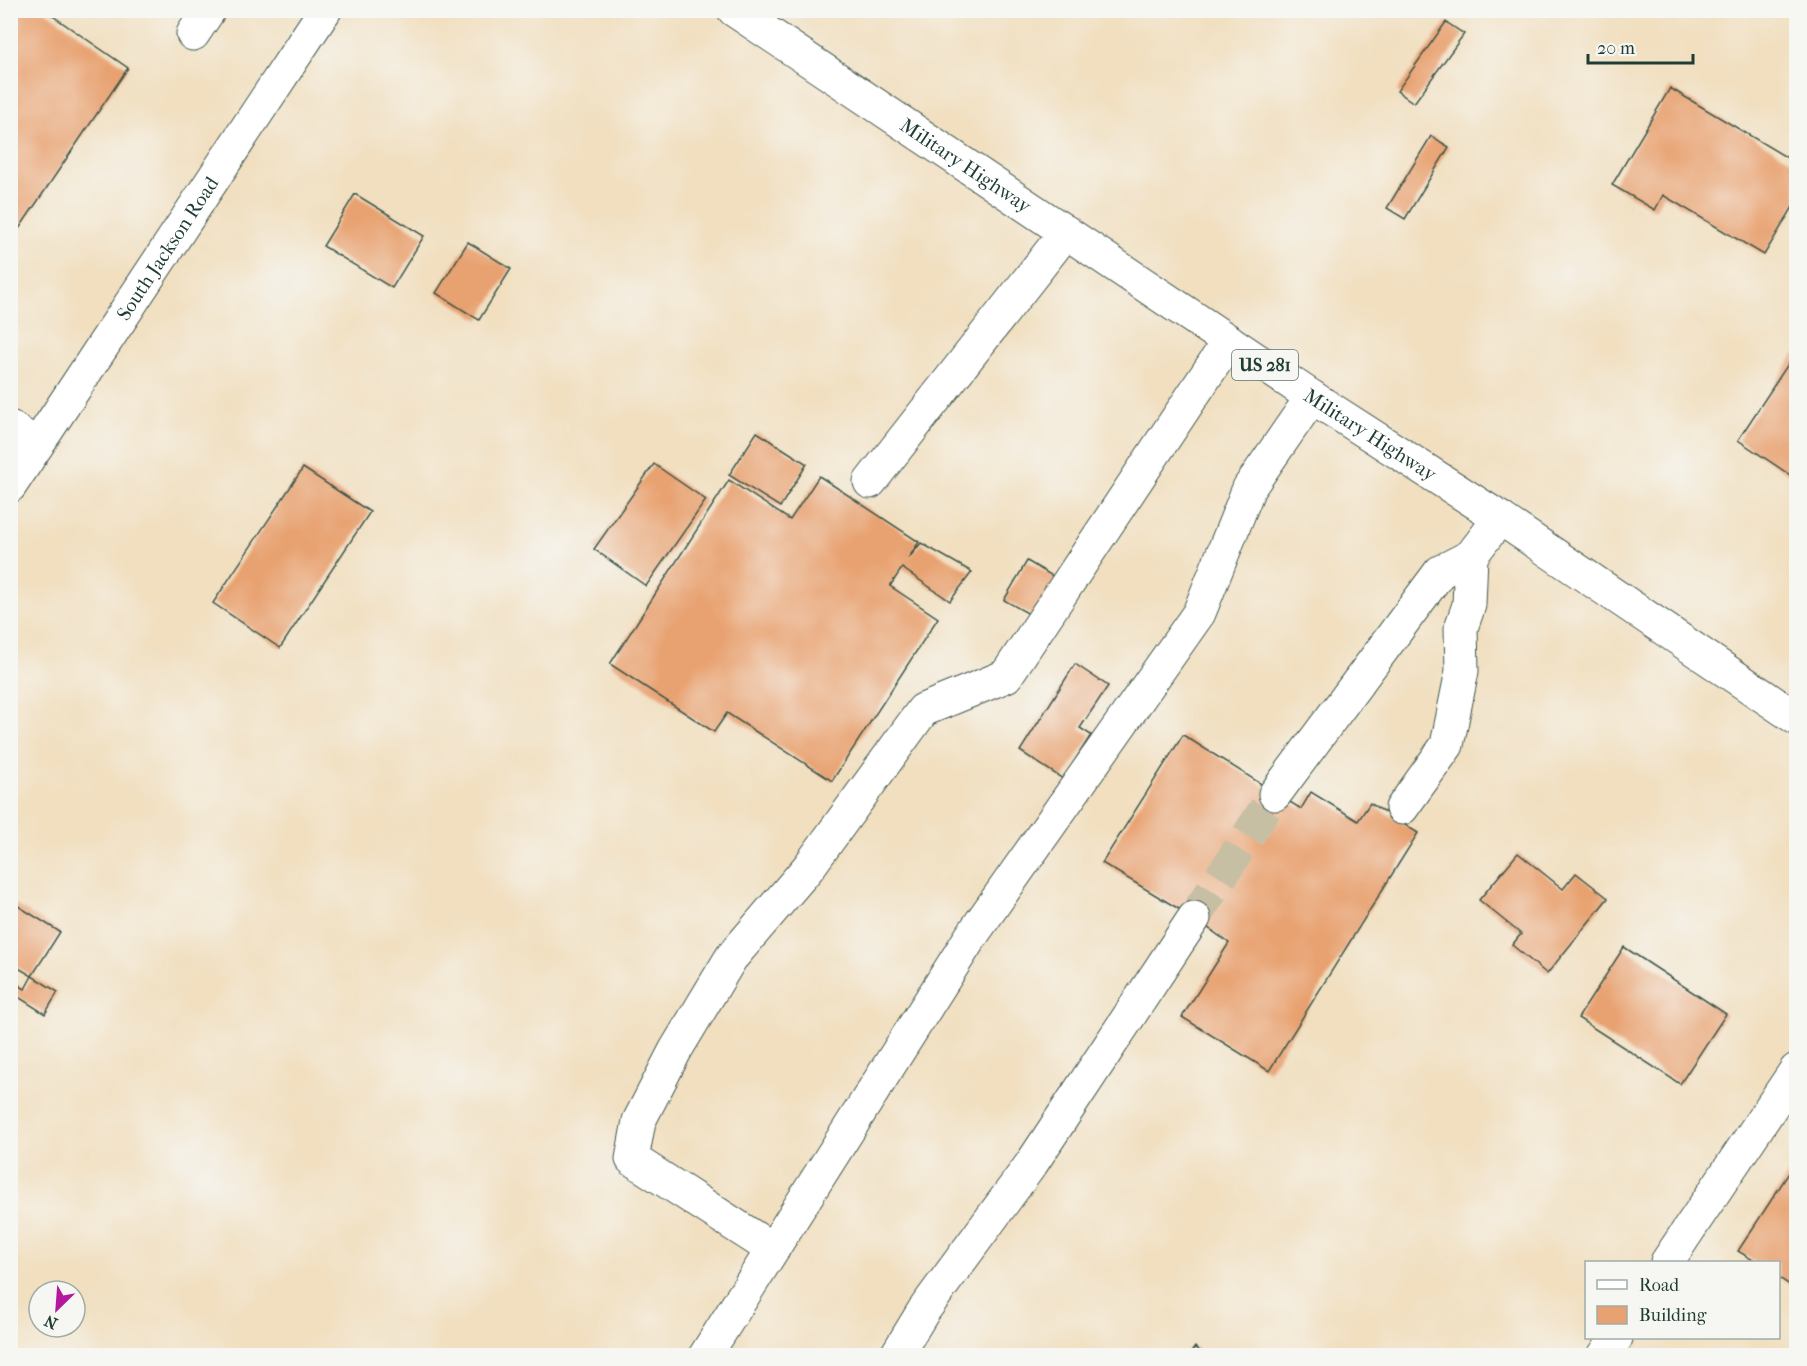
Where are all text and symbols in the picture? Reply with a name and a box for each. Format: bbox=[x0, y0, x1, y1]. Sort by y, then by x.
scale bar bbox=[1588, 27, 1693, 65]
text: 20 m bbox=[1597, 38, 1635, 59]
street label: Military Highway bbox=[896, 113, 1037, 218]
street label: South Jackson Road bbox=[111, 171, 224, 325]
road number: US 281 bbox=[1232, 350, 1298, 380]
street label: Military Highway bbox=[1300, 384, 1442, 486]
legend bbox=[1585, 1261, 1780, 1339]
text: Road bbox=[1639, 1275, 1679, 1296]
north arrow bbox=[27, 1279, 87, 1339]
text: Building bbox=[1639, 1305, 1707, 1326]
text: N bbox=[41, 1311, 60, 1333]

